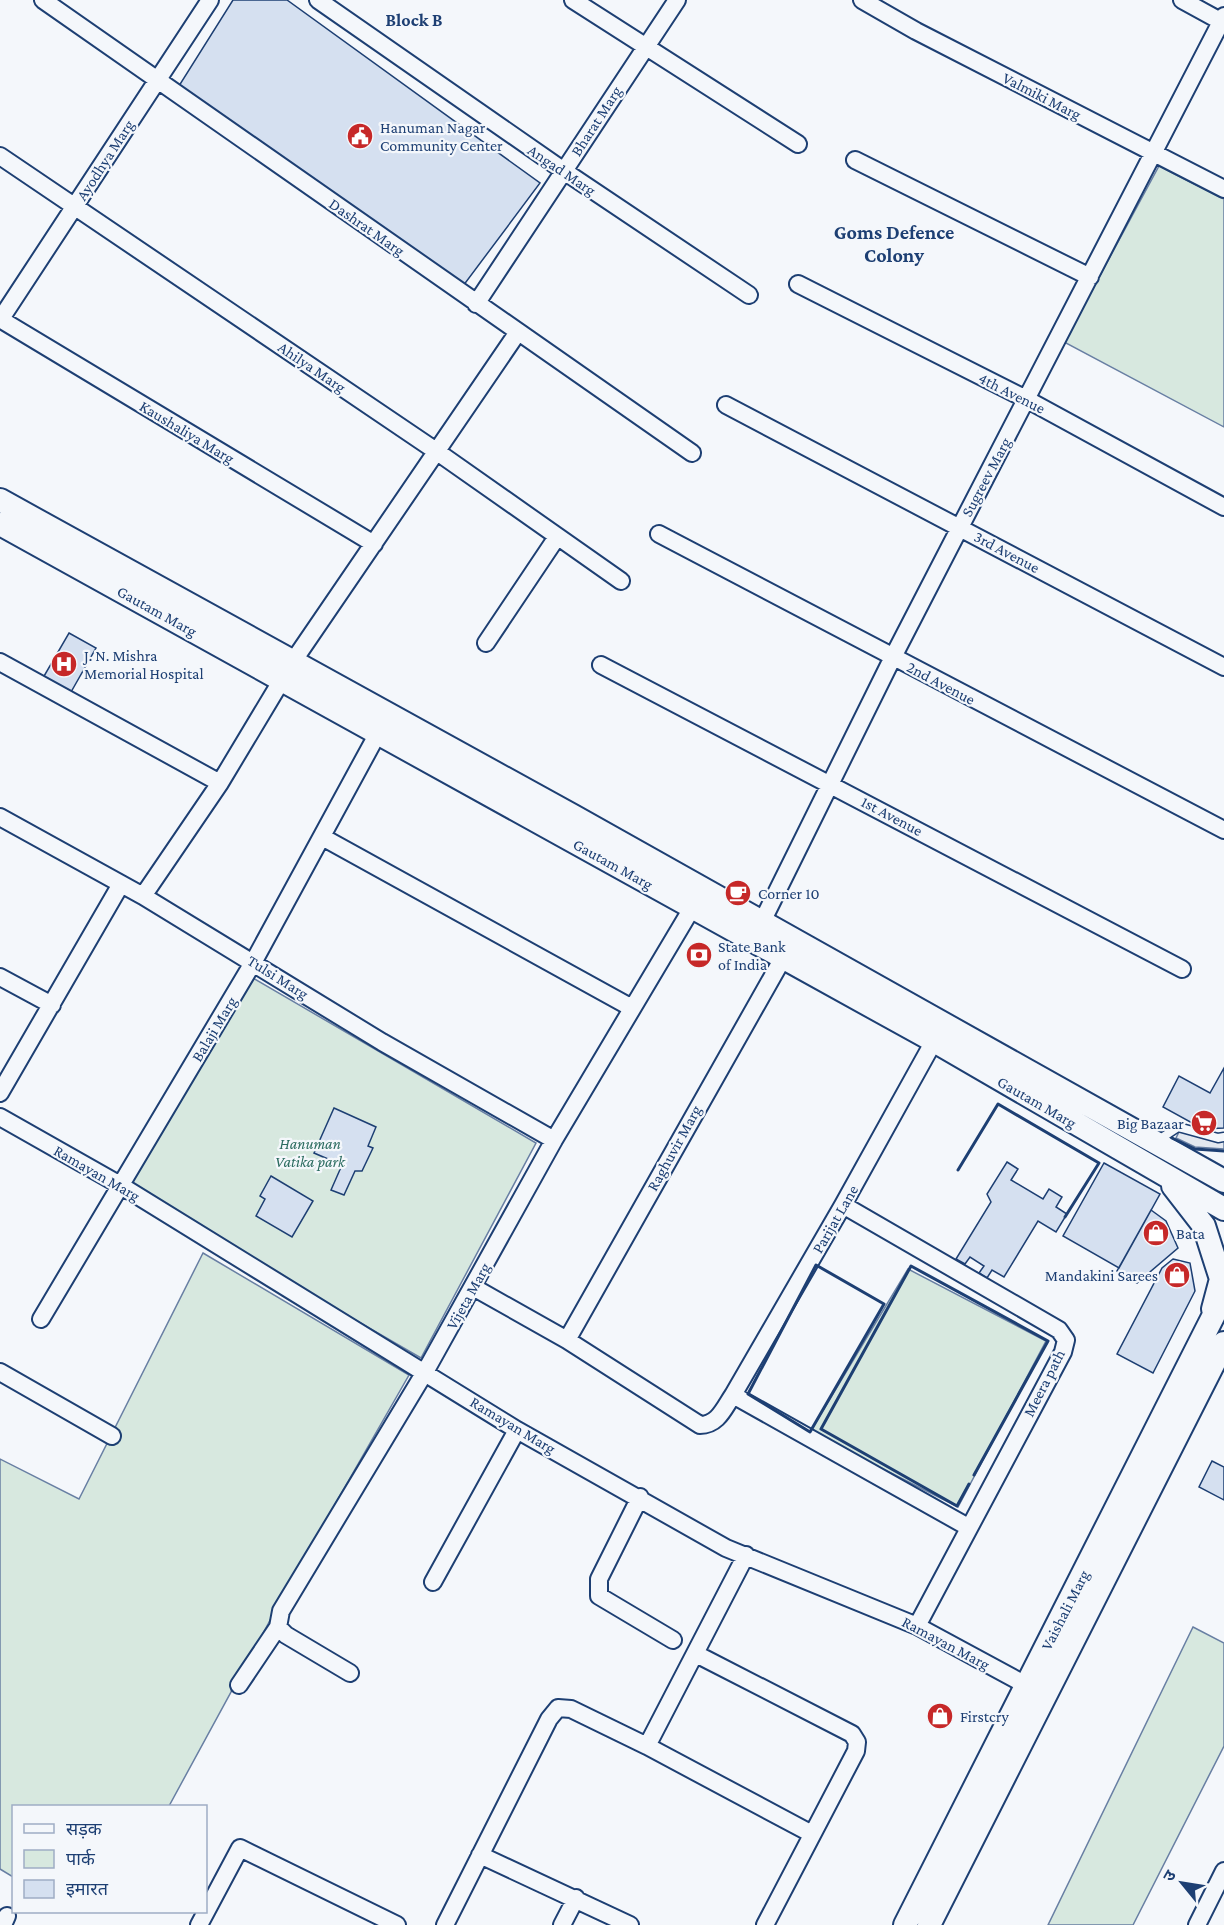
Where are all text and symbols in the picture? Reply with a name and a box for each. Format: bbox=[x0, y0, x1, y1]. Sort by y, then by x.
district label: Block B bbox=[386, 10, 443, 30]
street label: Valmiki Marg bbox=[999, 69, 1084, 124]
street label: Bharat Marg bbox=[567, 83, 626, 160]
street label: Ayodhya Marg bbox=[73, 116, 138, 204]
place label: Hanuman Nagar Community Center bbox=[380, 119, 503, 155]
public building icon: Hanuman Nagar Community Center bbox=[345, 121, 375, 151]
street label: Angad Marg bbox=[524, 141, 599, 200]
street label: Dashrat Marg bbox=[326, 195, 408, 260]
district label: Goms Defence Colony bbox=[834, 221, 954, 266]
street label: Ahilya Marg bbox=[275, 338, 349, 397]
street label: 4th Avenue bbox=[976, 369, 1048, 417]
street label: Kaushaliya Marg bbox=[136, 397, 238, 468]
street label: Sugreev Marg bbox=[958, 434, 1015, 520]
street label: 3rd Avenue bbox=[971, 528, 1043, 576]
street label: Gautam Marg bbox=[114, 582, 200, 641]
place label: J. N. Mishra Memorial Hospital bbox=[82, 647, 204, 683]
hospital icon: J. N. Mishra Memorial Hospital bbox=[49, 649, 79, 679]
street label: 2nd Avenue bbox=[904, 658, 978, 708]
street label: 1st Avenue bbox=[858, 793, 926, 839]
street label: Gautam Marg bbox=[570, 835, 656, 894]
cafe icon: Corner 10 bbox=[723, 878, 753, 908]
place label: Corner 10 bbox=[758, 885, 820, 902]
place label: State Bank of India bbox=[718, 938, 786, 973]
bank icon: State Bank of India bbox=[684, 940, 714, 970]
street label: Tulsi Marg bbox=[244, 952, 312, 1003]
street label: Balaji Marg bbox=[188, 993, 241, 1065]
street label: Gautam Marg bbox=[994, 1073, 1080, 1132]
street label: Raghuvir Marg bbox=[644, 1102, 705, 1194]
supermarket icon: Big Bazaar bbox=[1189, 1108, 1219, 1138]
place label: Big Bazaar bbox=[1117, 1115, 1184, 1133]
park label: Hanuman Vatika park bbox=[275, 1135, 346, 1171]
street label: Ramayan Marg bbox=[50, 1142, 143, 1205]
street label: Parijat Lane bbox=[809, 1182, 862, 1257]
shop icon: Bata bbox=[1141, 1218, 1171, 1248]
place label: Bata bbox=[1176, 1225, 1205, 1242]
street label: Vijeta Marg bbox=[443, 1260, 494, 1333]
shop icon: Mandakini Sarees bbox=[1162, 1260, 1192, 1290]
place label: Mandakini Sarees bbox=[1045, 1267, 1158, 1284]
street label: Meera path bbox=[1020, 1346, 1069, 1420]
street label: Ramayan Marg bbox=[467, 1393, 559, 1458]
street label: Vaishali Marg bbox=[1038, 1567, 1093, 1653]
street label: Ramayan Marg bbox=[899, 1613, 993, 1674]
shop icon: Firstcry bbox=[925, 1701, 955, 1731]
place label: Firstcry bbox=[960, 1708, 1009, 1726]
legend bbox=[12, 1805, 207, 1913]
text: सड़क bbox=[66, 1819, 103, 1839]
text: पार्क bbox=[66, 1848, 96, 1869]
north arrow bbox=[1152, 1853, 1212, 1913]
text: उ bbox=[1160, 1867, 1179, 1884]
text: इमारत bbox=[66, 1879, 109, 1899]

